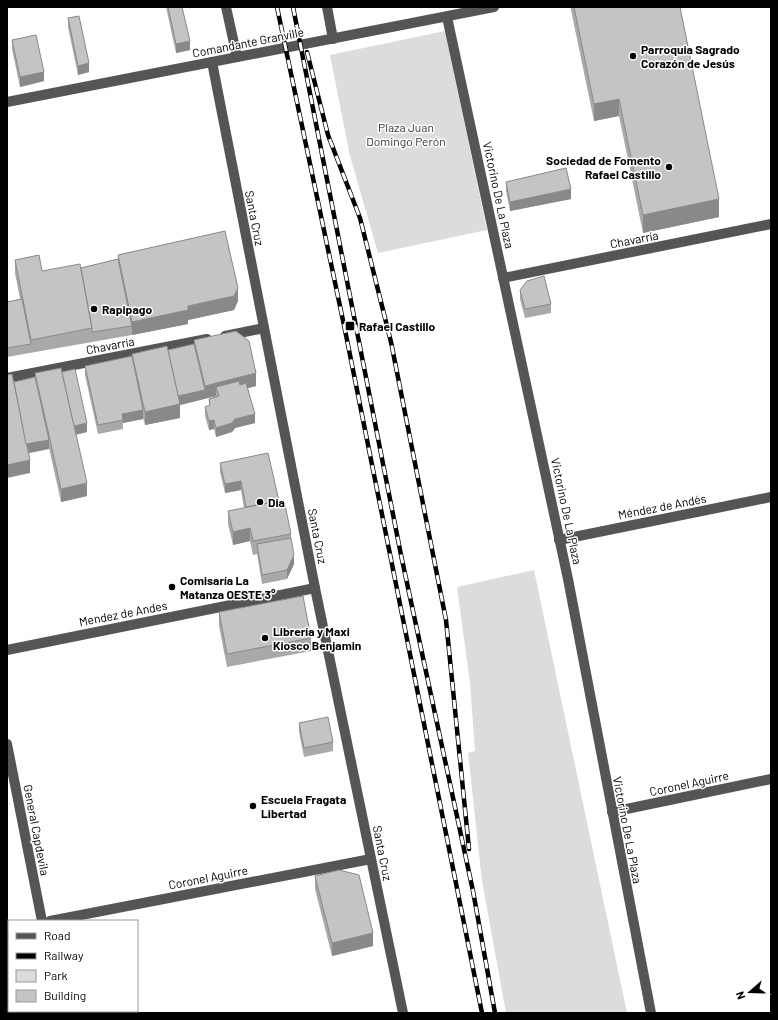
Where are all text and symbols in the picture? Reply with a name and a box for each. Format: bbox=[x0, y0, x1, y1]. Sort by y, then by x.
street label: Comandante Granville bbox=[191, 24, 305, 60]
place label: Parroquia Sagrado Corazón de Jesús bbox=[641, 42, 740, 70]
marker: Parroquia Sagrado Corazón de Jesús bbox=[628, 51, 638, 61]
park label: Plaza Juan Domingo Perón bbox=[366, 120, 446, 148]
street label: Victorino De La Plaza bbox=[481, 140, 517, 250]
place label: Sociedad de Fomento Rafael Castillo bbox=[546, 153, 661, 181]
marker: Sociedad de Fomento Rafael Castillo bbox=[664, 162, 674, 172]
street label: Santa Cruz bbox=[243, 189, 267, 247]
street label: Chavarría bbox=[609, 227, 659, 251]
place label: Rapipago bbox=[102, 302, 152, 316]
marker: Rapipago bbox=[89, 304, 99, 314]
place label: Rafael Castillo bbox=[359, 319, 435, 333]
marker: Rafael Castillo bbox=[344, 320, 356, 332]
street label: Chavarría bbox=[85, 333, 135, 357]
street label: Victorino De La Plaza bbox=[549, 456, 585, 566]
street label: Méndez de Andés bbox=[617, 491, 708, 521]
place label: Dia bbox=[268, 495, 285, 509]
marker: Dia bbox=[255, 497, 265, 507]
street label: Santa Cruz bbox=[306, 507, 330, 565]
place label: Comisaría La Matanza OESTE 3° bbox=[180, 573, 276, 601]
marker: Comisaría La Matanza OESTE 3° bbox=[167, 582, 177, 592]
street label: Mendez de Andes bbox=[78, 598, 169, 628]
place label: Librería y Maxi Kiosco Benjamin bbox=[273, 624, 361, 652]
marker: Librería y Maxi Kiosco Benjamin bbox=[260, 633, 270, 643]
street label: Coronel Aguirre bbox=[648, 768, 730, 798]
street label: Victorino De La Plaza bbox=[611, 775, 645, 885]
street label: General Capdevila bbox=[21, 783, 53, 877]
place label: Escuela Fragata Libertad bbox=[261, 792, 346, 820]
marker: Escuela Fragata Libertad bbox=[248, 801, 258, 811]
street label: Santa Cruz bbox=[371, 824, 395, 882]
street label: Coronel Aguirre bbox=[167, 862, 249, 892]
legend bbox=[8, 920, 138, 1012]
text: Road bbox=[44, 928, 71, 942]
text: Railway bbox=[44, 948, 84, 962]
text: Park bbox=[44, 968, 68, 982]
north arrow bbox=[730, 972, 770, 1012]
text: Building bbox=[44, 988, 86, 1002]
text: N bbox=[733, 990, 747, 1001]

